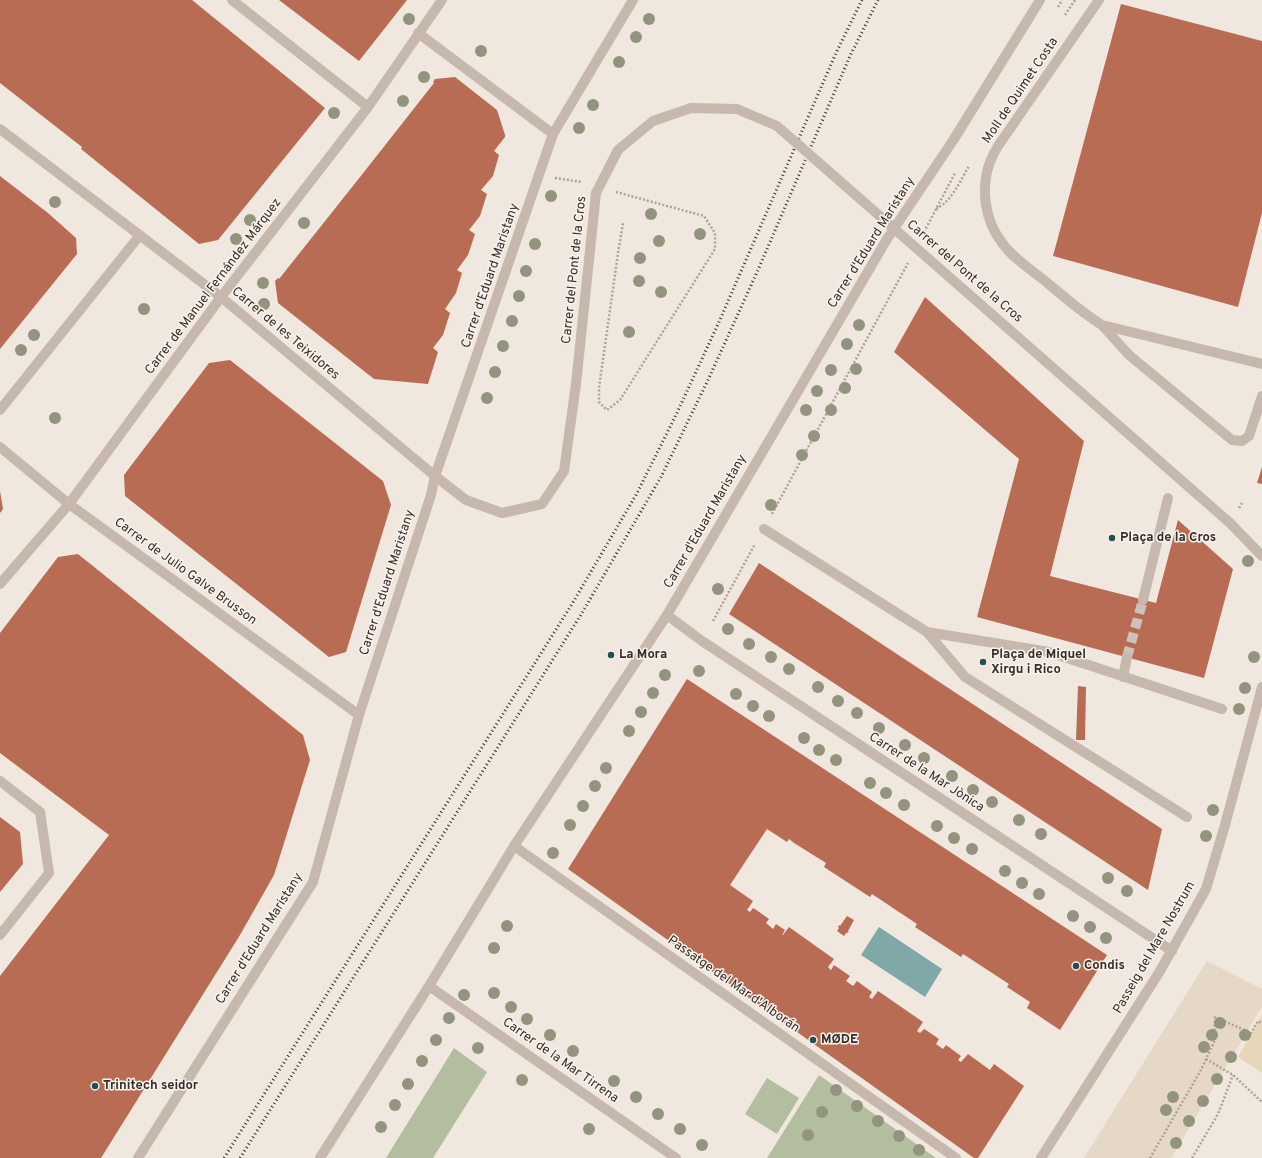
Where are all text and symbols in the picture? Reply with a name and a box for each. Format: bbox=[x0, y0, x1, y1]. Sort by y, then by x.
street label: Moll de Quimet Costa bbox=[980, 35, 1062, 147]
street label: Carrer d'Eduard Maristany bbox=[825, 174, 919, 312]
street label: Carrer del Pont de la Cros bbox=[559, 195, 591, 345]
street label: Carrer de Manuel Fernández Márquez bbox=[143, 196, 285, 378]
street label: Carrer d'Eduard Maristany bbox=[459, 202, 523, 350]
street label: Carrer del Pont de la Cros bbox=[903, 217, 1025, 327]
street label: Carrer de les Teixidores bbox=[228, 284, 342, 384]
street label: Carrer d'Eduard Maristany bbox=[661, 452, 751, 592]
street label: Carrer d'Eduard Maristany bbox=[357, 508, 419, 658]
street label: Carrer de Julio Galve Brusson bbox=[111, 515, 259, 629]
place label: Plaça de la Cros bbox=[1120, 530, 1216, 546]
marker: Plaça de la Cros bbox=[1107, 533, 1117, 543]
place label: La Mora bbox=[619, 647, 667, 663]
place label: Plaça de Miquel Xirgu i Rico bbox=[991, 647, 1086, 678]
marker: La Mora bbox=[606, 650, 616, 660]
marker: Plaça de Miquel Xirgu i Rico bbox=[978, 657, 988, 667]
street label: Carrer de la Mar Jònica bbox=[865, 730, 987, 816]
street label: Carrer d'Eduard Maristany bbox=[213, 870, 307, 1008]
street label: Passeig del Mare Nostrum bbox=[1111, 879, 1199, 1017]
street label: Passatge del Mar d'Alborán bbox=[664, 933, 802, 1037]
place label: Condis bbox=[1084, 958, 1125, 974]
marker: Condis bbox=[1071, 961, 1081, 971]
street label: Carrer de la Mar Tirrena bbox=[499, 1015, 621, 1107]
place label: MØDE bbox=[821, 1032, 858, 1048]
marker: MØDE bbox=[808, 1035, 818, 1045]
place label: Trinitech seidor bbox=[103, 1078, 198, 1094]
marker: Trinitech seidor bbox=[90, 1081, 100, 1091]

